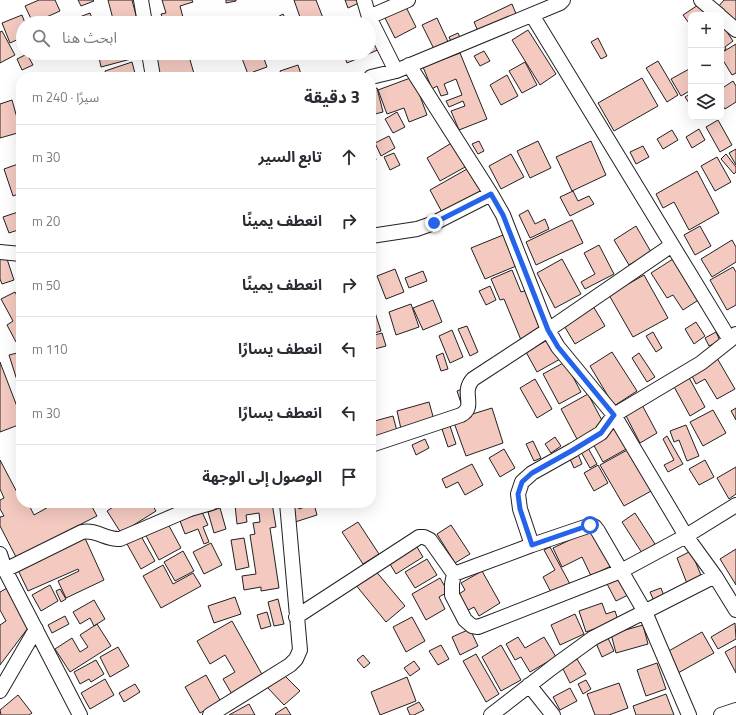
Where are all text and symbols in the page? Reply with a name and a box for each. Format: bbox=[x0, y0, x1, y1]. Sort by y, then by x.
map controls bbox=[688, 12, 724, 120]
button: + bbox=[688, 12, 724, 48]
search box bbox=[16, 16, 376, 60]
text: ابحث هنا bbox=[62, 26, 117, 49]
icon: search bbox=[30, 27, 52, 49]
button: − bbox=[688, 48, 724, 84]
text: 3 دقيقة bbox=[304, 84, 360, 110]
button: layers bbox=[688, 84, 724, 120]
text: سيرًا · 240 m bbox=[32, 87, 99, 107]
text: تابع السير bbox=[259, 145, 322, 168]
icon: ahead bbox=[338, 146, 360, 168]
text: 30 m bbox=[32, 147, 60, 167]
text: انعطف يمينًا bbox=[242, 209, 322, 232]
icon: right bbox=[338, 210, 360, 232]
text: 20 m bbox=[32, 211, 60, 231]
route end bbox=[425, 214, 443, 232]
text: انعطف يمينًا bbox=[242, 273, 322, 296]
icon: right bbox=[338, 274, 360, 296]
text: 50 m bbox=[32, 275, 60, 295]
text: انعطف يسارًا bbox=[238, 337, 322, 360]
icon: left bbox=[338, 338, 360, 360]
text: 110 m bbox=[32, 339, 68, 359]
text: انعطف يسارًا bbox=[238, 401, 322, 424]
icon: left bbox=[338, 402, 360, 424]
text: 30 m bbox=[32, 403, 60, 423]
text: الوصول إلى الوجهة bbox=[202, 465, 322, 488]
icon: arrive bbox=[338, 466, 360, 488]
route start bbox=[581, 516, 599, 534]

